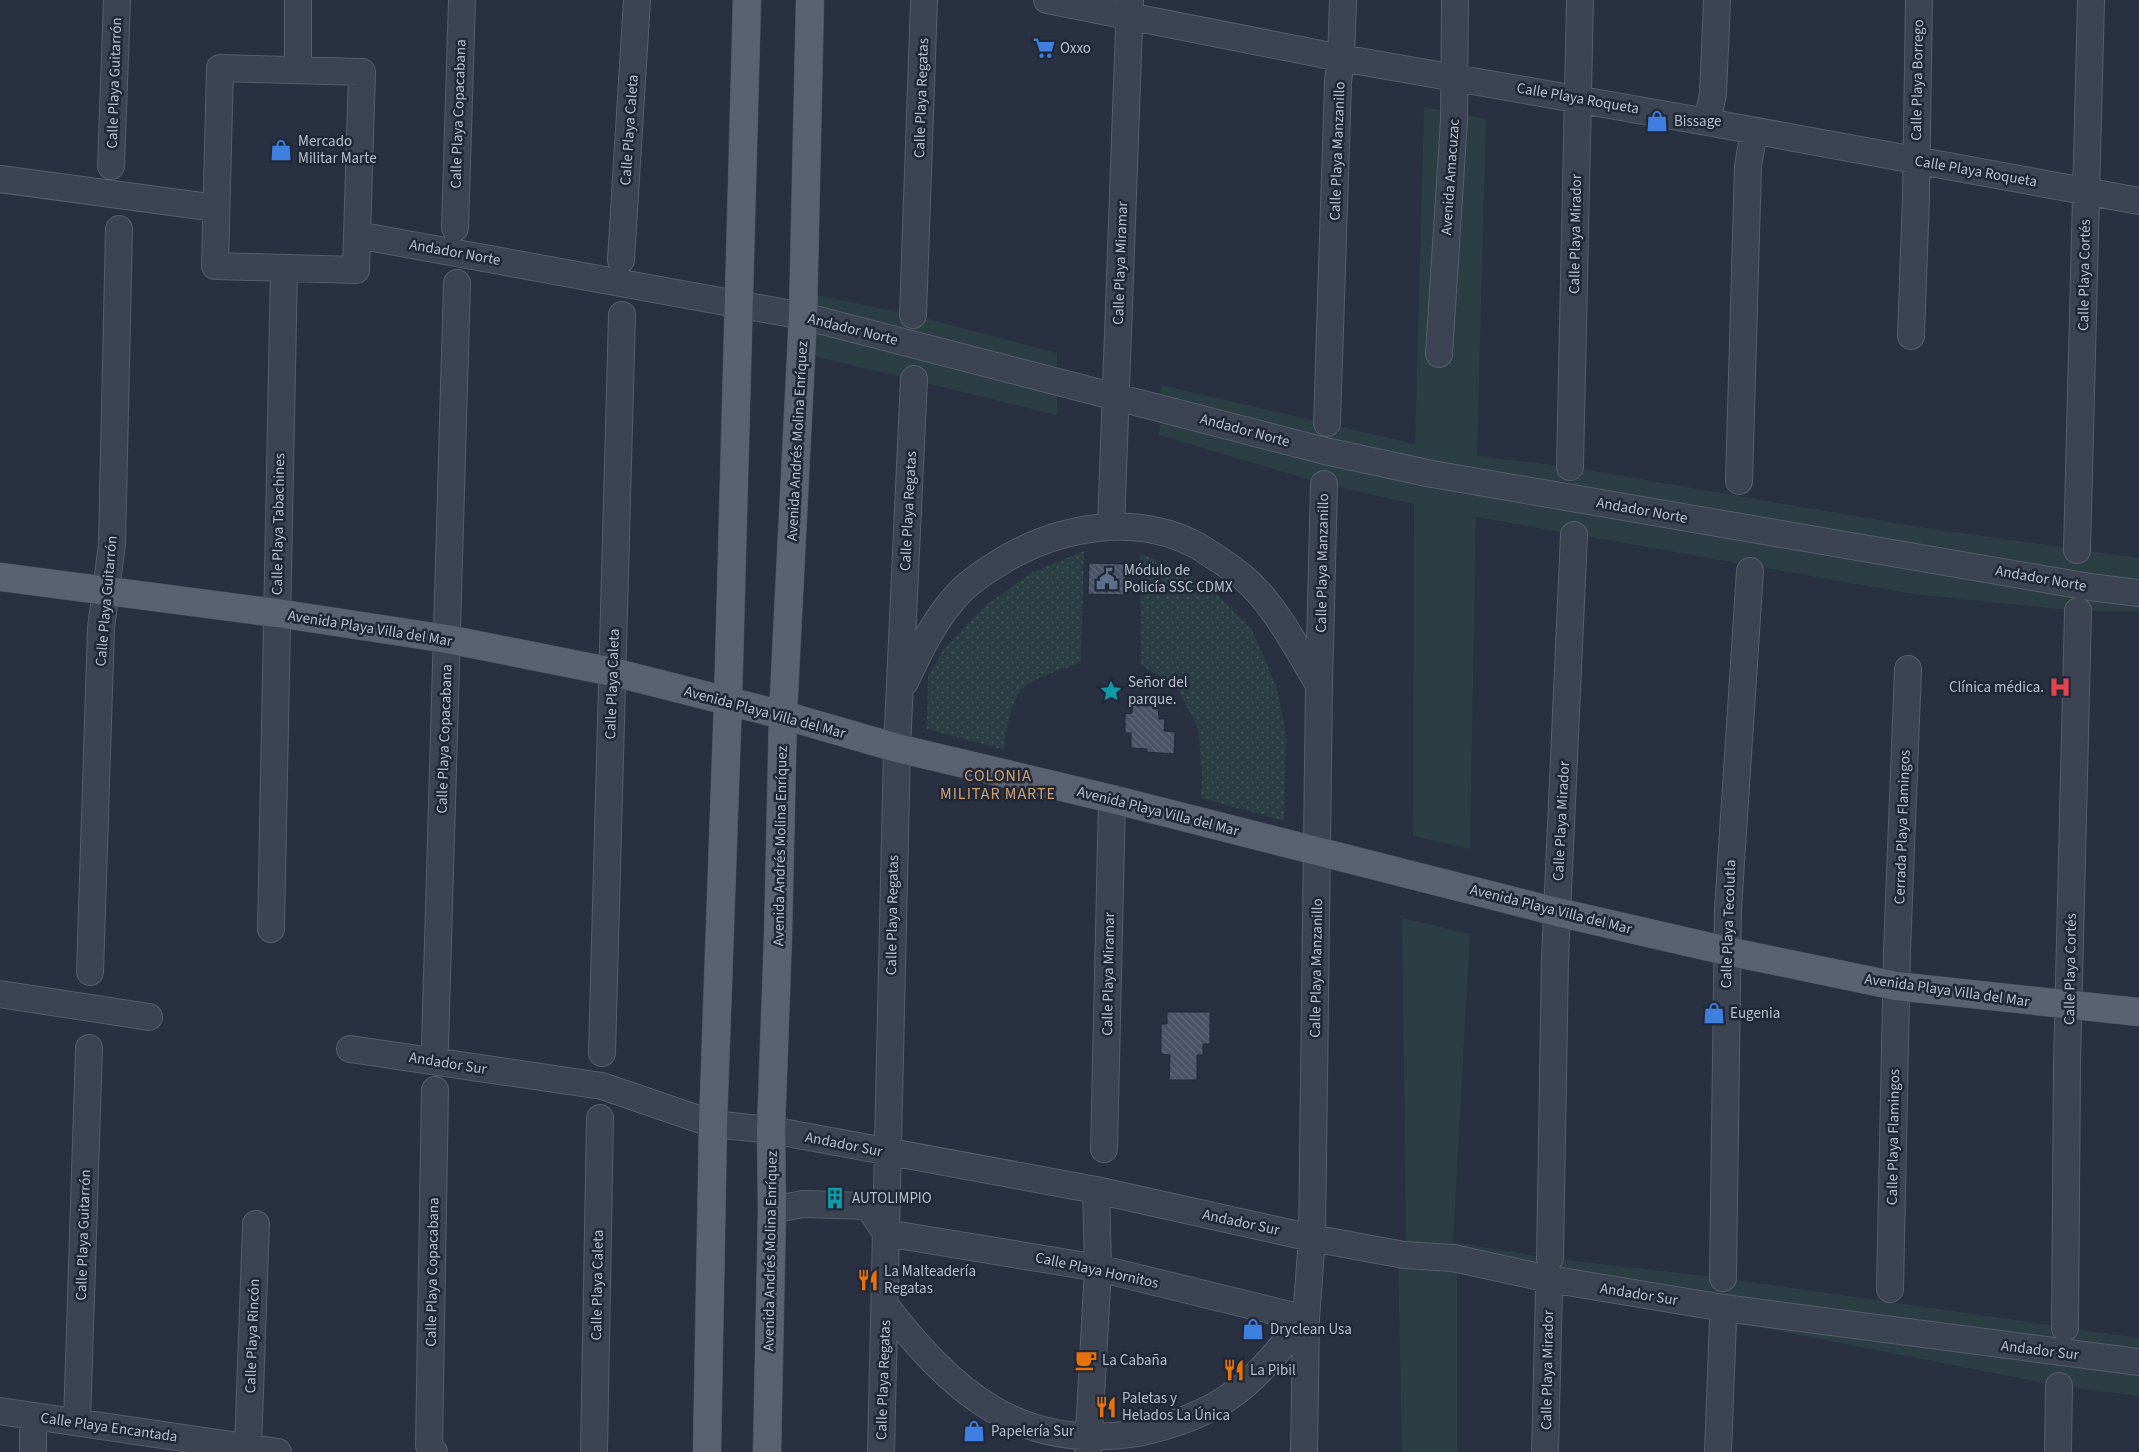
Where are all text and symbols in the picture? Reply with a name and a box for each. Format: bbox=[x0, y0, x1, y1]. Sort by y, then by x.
street label: Calle Playa Guitarrón bbox=[102, 17, 127, 149]
street label: Calle Playa Borrego bbox=[1906, 19, 1929, 141]
supermarket icon: Oxxo bbox=[1031, 35, 1057, 61]
street label: Calle Playa Regatas bbox=[909, 38, 934, 159]
place label: Oxxo bbox=[1060, 38, 1091, 59]
street label: Calle Playa Copacabana bbox=[445, 39, 472, 189]
street label: Calle Playa Caleta bbox=[615, 74, 644, 186]
street label: Calle Playa Roqueta bbox=[1515, 77, 1641, 120]
street label: Calle Playa Manzanillo bbox=[1325, 81, 1350, 221]
shop icon: Bissage bbox=[1644, 108, 1670, 134]
place label: Bissage bbox=[1674, 111, 1721, 132]
street label: Avenida Amacuzac bbox=[1436, 118, 1465, 236]
place label: Mercado Militar Marte bbox=[298, 131, 377, 169]
shop icon: Mercado Militar Marte bbox=[268, 137, 294, 163]
street label: Calle Playa Roqueta bbox=[1913, 150, 2039, 193]
street label: Calle Playa Mirador bbox=[1564, 173, 1587, 294]
street label: Calle Playa Miramar bbox=[1108, 200, 1133, 325]
street label: Calle Playa Cortés bbox=[2073, 219, 2096, 331]
street label: Andador Norte bbox=[408, 234, 502, 271]
street label: Andador Norte bbox=[806, 308, 900, 351]
street label: Avenida Andrés Molina Enríquez bbox=[782, 340, 813, 542]
street label: Andador Norte bbox=[1198, 408, 1292, 453]
street label: Calle Playa Regatas bbox=[895, 450, 922, 572]
street label: Calle Playa Tabachines bbox=[267, 453, 290, 595]
street label: Andador Norte bbox=[1595, 492, 1689, 529]
street label: Calle Playa Manzanillo bbox=[1311, 493, 1334, 633]
street label: Calle Playa Guitarrón bbox=[90, 535, 123, 667]
place label: Módulo de Policía SSC CDMX bbox=[1124, 560, 1233, 598]
street label: Andador Norte bbox=[1994, 560, 2088, 597]
public building icon: Módulo de Policía SSC CDMX bbox=[1094, 566, 1120, 592]
street label: Avenida Playa Villa del Mar bbox=[286, 605, 454, 652]
street label: Calle Playa Caleta bbox=[600, 628, 625, 740]
street label: Calle Playa Copacabana bbox=[431, 664, 458, 814]
place label: Señor del parque. bbox=[1128, 672, 1188, 710]
hospital icon: Clínica médica. bbox=[2047, 674, 2073, 700]
place label: Clínica médica. bbox=[1949, 677, 2044, 698]
place icon: Señor del parque. bbox=[1098, 678, 1124, 704]
street label: Avenida Playa Villa del Mar bbox=[682, 681, 849, 744]
street label: Avenida Andrés Molina Enríquez bbox=[768, 746, 793, 946]
street label: Cerrada Playa Flamingos bbox=[1889, 749, 1916, 905]
street label: Calle Playa Mirador bbox=[1548, 760, 1575, 882]
district label: COLONIA MILITAR MARTE bbox=[940, 765, 1056, 805]
street label: Avenida Playa Villa del Mar bbox=[1075, 781, 1242, 842]
street label: Calle Playa Regatas bbox=[881, 855, 904, 975]
street label: Calle Playa Tecolutla bbox=[1716, 859, 1741, 989]
street label: Avenida Playa Villa del Mar bbox=[1468, 879, 1635, 940]
street label: Calle Playa Manzanillo bbox=[1305, 898, 1328, 1038]
street label: Calle Playa Miramar bbox=[1097, 911, 1120, 1036]
street label: Calle Playa Cortés bbox=[2059, 913, 2082, 1025]
street label: Avenida Playa Villa del Mar bbox=[1863, 969, 2031, 1013]
shop icon: Eugenia bbox=[1701, 1000, 1727, 1026]
place label: Eugenia bbox=[1730, 1003, 1780, 1024]
street label: Andador Sur bbox=[408, 1047, 489, 1080]
street label: Calle Playa Flamingos bbox=[1882, 1069, 1905, 1205]
street label: Andador Sur bbox=[803, 1127, 885, 1162]
street label: Avenida Andrés Molina Enríquez bbox=[758, 1151, 783, 1351]
street label: Calle Playa Guitarrón bbox=[71, 1169, 96, 1301]
building icon: AUTOLIMPIO bbox=[822, 1185, 848, 1211]
place label: AUTOLIMPIO bbox=[852, 1188, 932, 1209]
street label: Calle Playa Copacabana bbox=[421, 1197, 444, 1347]
street label: Andador Sur bbox=[1200, 1204, 1282, 1241]
street label: Calle Playa Caleta bbox=[586, 1229, 609, 1341]
street label: Calle Playa Hornitos bbox=[1033, 1247, 1161, 1294]
place label: La Malteadería Regatas bbox=[884, 1261, 976, 1299]
restaurant icon: La Malteadería Regatas bbox=[855, 1267, 881, 1293]
street label: Calle Playa Rincón bbox=[240, 1278, 265, 1394]
street label: Andador Sur bbox=[1599, 1278, 1680, 1311]
street label: Calle Playa Mirador bbox=[1536, 1309, 1559, 1430]
shop icon: Dryclean Usa bbox=[1240, 1316, 1266, 1342]
place label: Dryclean Usa bbox=[1270, 1319, 1352, 1340]
street label: Calle Playa Regatas bbox=[871, 1320, 896, 1441]
street label: Andador Sur bbox=[2000, 1335, 2081, 1366]
cafe icon: La Cabaña bbox=[1073, 1347, 1099, 1373]
place label: La Cabaña bbox=[1102, 1350, 1167, 1371]
restaurant icon: La Pibil bbox=[1221, 1357, 1247, 1383]
place label: La Pibil bbox=[1250, 1360, 1296, 1381]
place label: Paletas y Helados La Única bbox=[1122, 1388, 1230, 1426]
restaurant icon: Paletas y Helados La Única bbox=[1093, 1394, 1119, 1420]
street label: Calle Playa Encantada bbox=[39, 1407, 179, 1448]
shop icon: Papelería Sur bbox=[961, 1418, 987, 1444]
place label: Papelería Sur bbox=[991, 1421, 1075, 1442]

